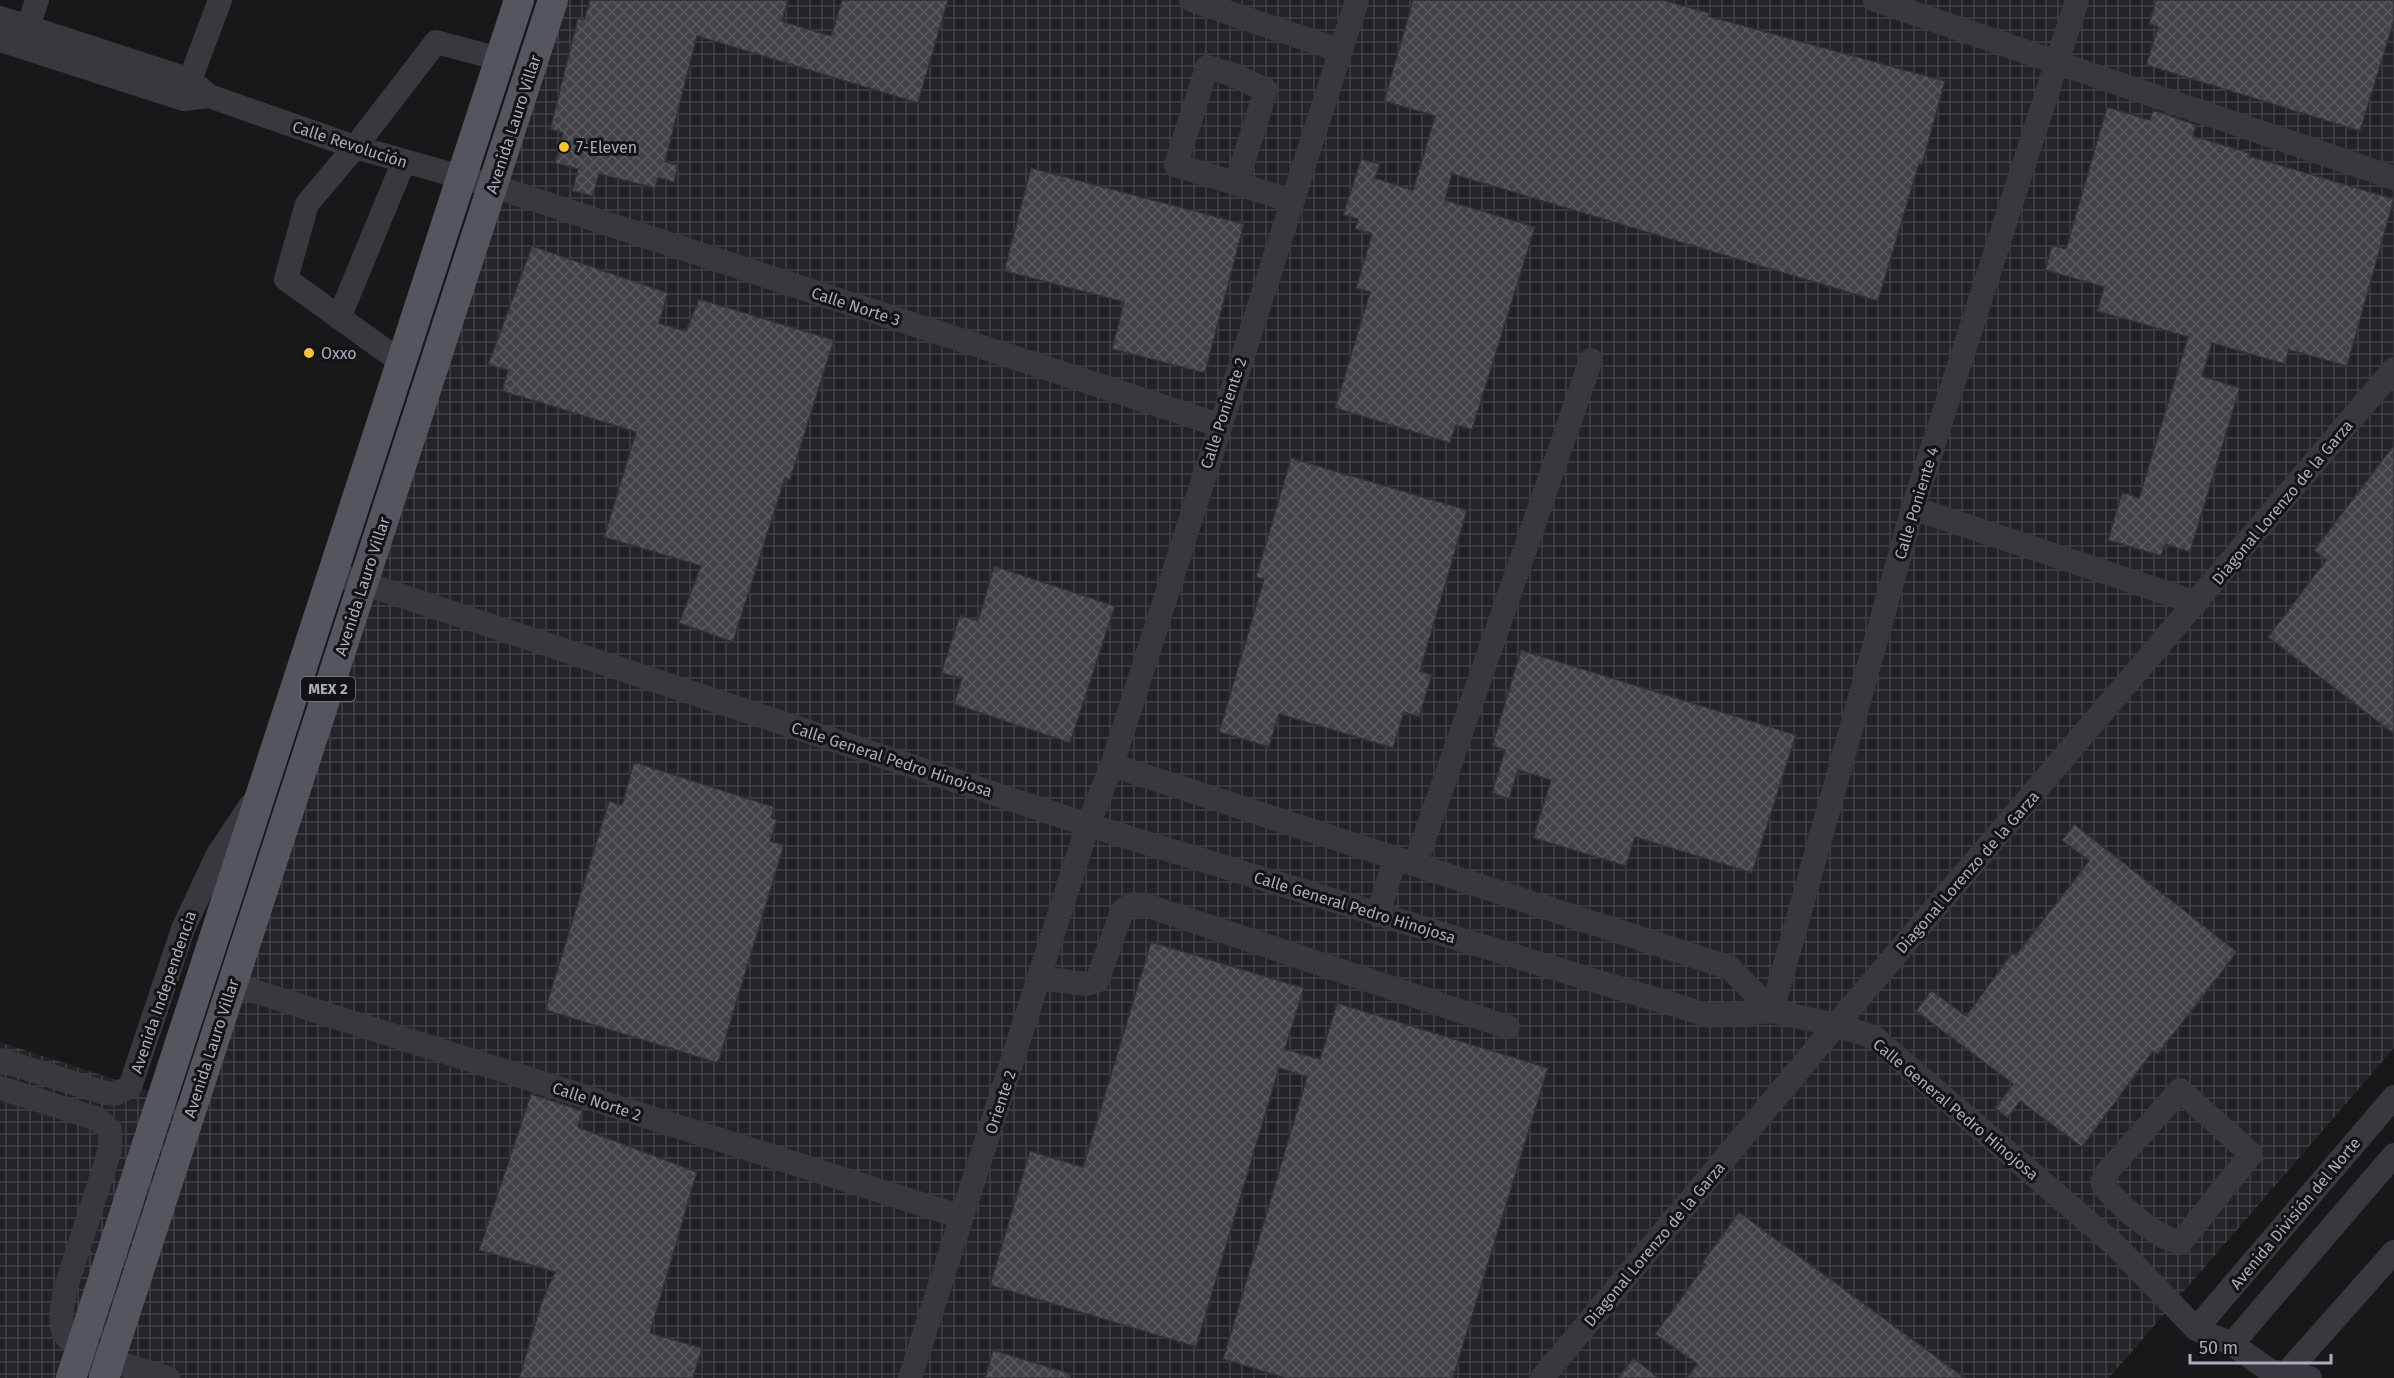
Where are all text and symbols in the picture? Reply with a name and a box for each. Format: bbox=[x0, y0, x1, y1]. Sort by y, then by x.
street label: Avenida Lauro Villar bbox=[482, 52, 545, 196]
street label: Calle Revolución bbox=[290, 117, 410, 172]
place label: 7-Eleven bbox=[576, 138, 637, 157]
marker: 7-Eleven bbox=[557, 140, 571, 154]
street label: Calle Norte 3 bbox=[809, 283, 903, 330]
place label: Oxxo bbox=[321, 344, 357, 363]
marker: Oxxo bbox=[302, 346, 316, 360]
street label: Calle Poniente 2 bbox=[1196, 355, 1250, 471]
street label: Diagonal Lorenzo de la Garza bbox=[2208, 416, 2357, 589]
street label: Calle Poniente 4 bbox=[1890, 444, 1943, 562]
street label: Avenida Lauro Villar bbox=[331, 514, 394, 658]
road number: MEX 2 bbox=[301, 677, 355, 701]
street label: Calle General Pedro Hinojosa bbox=[789, 718, 995, 801]
street label: Diagonal Lorenzo de la Garza bbox=[1892, 787, 2043, 957]
street label: Calle General Pedro Hinojosa bbox=[1252, 868, 1458, 947]
street label: Avenida Independencia bbox=[127, 908, 200, 1076]
street label: Avenida Lauro Villar bbox=[180, 976, 243, 1120]
street label: Calle General Pedro Hinojosa bbox=[1869, 1035, 2042, 1184]
street label: Oriente 2 bbox=[981, 1068, 1020, 1137]
street label: Calle Norte 2 bbox=[550, 1078, 644, 1125]
street label: Avenida División del Norte bbox=[2226, 1134, 2364, 1293]
street label: Diagonal Lorenzo de la Garza bbox=[1580, 1158, 1729, 1331]
scale bar bbox=[2190, 1327, 2331, 1365]
text: 50 m bbox=[2199, 1337, 2238, 1359]

